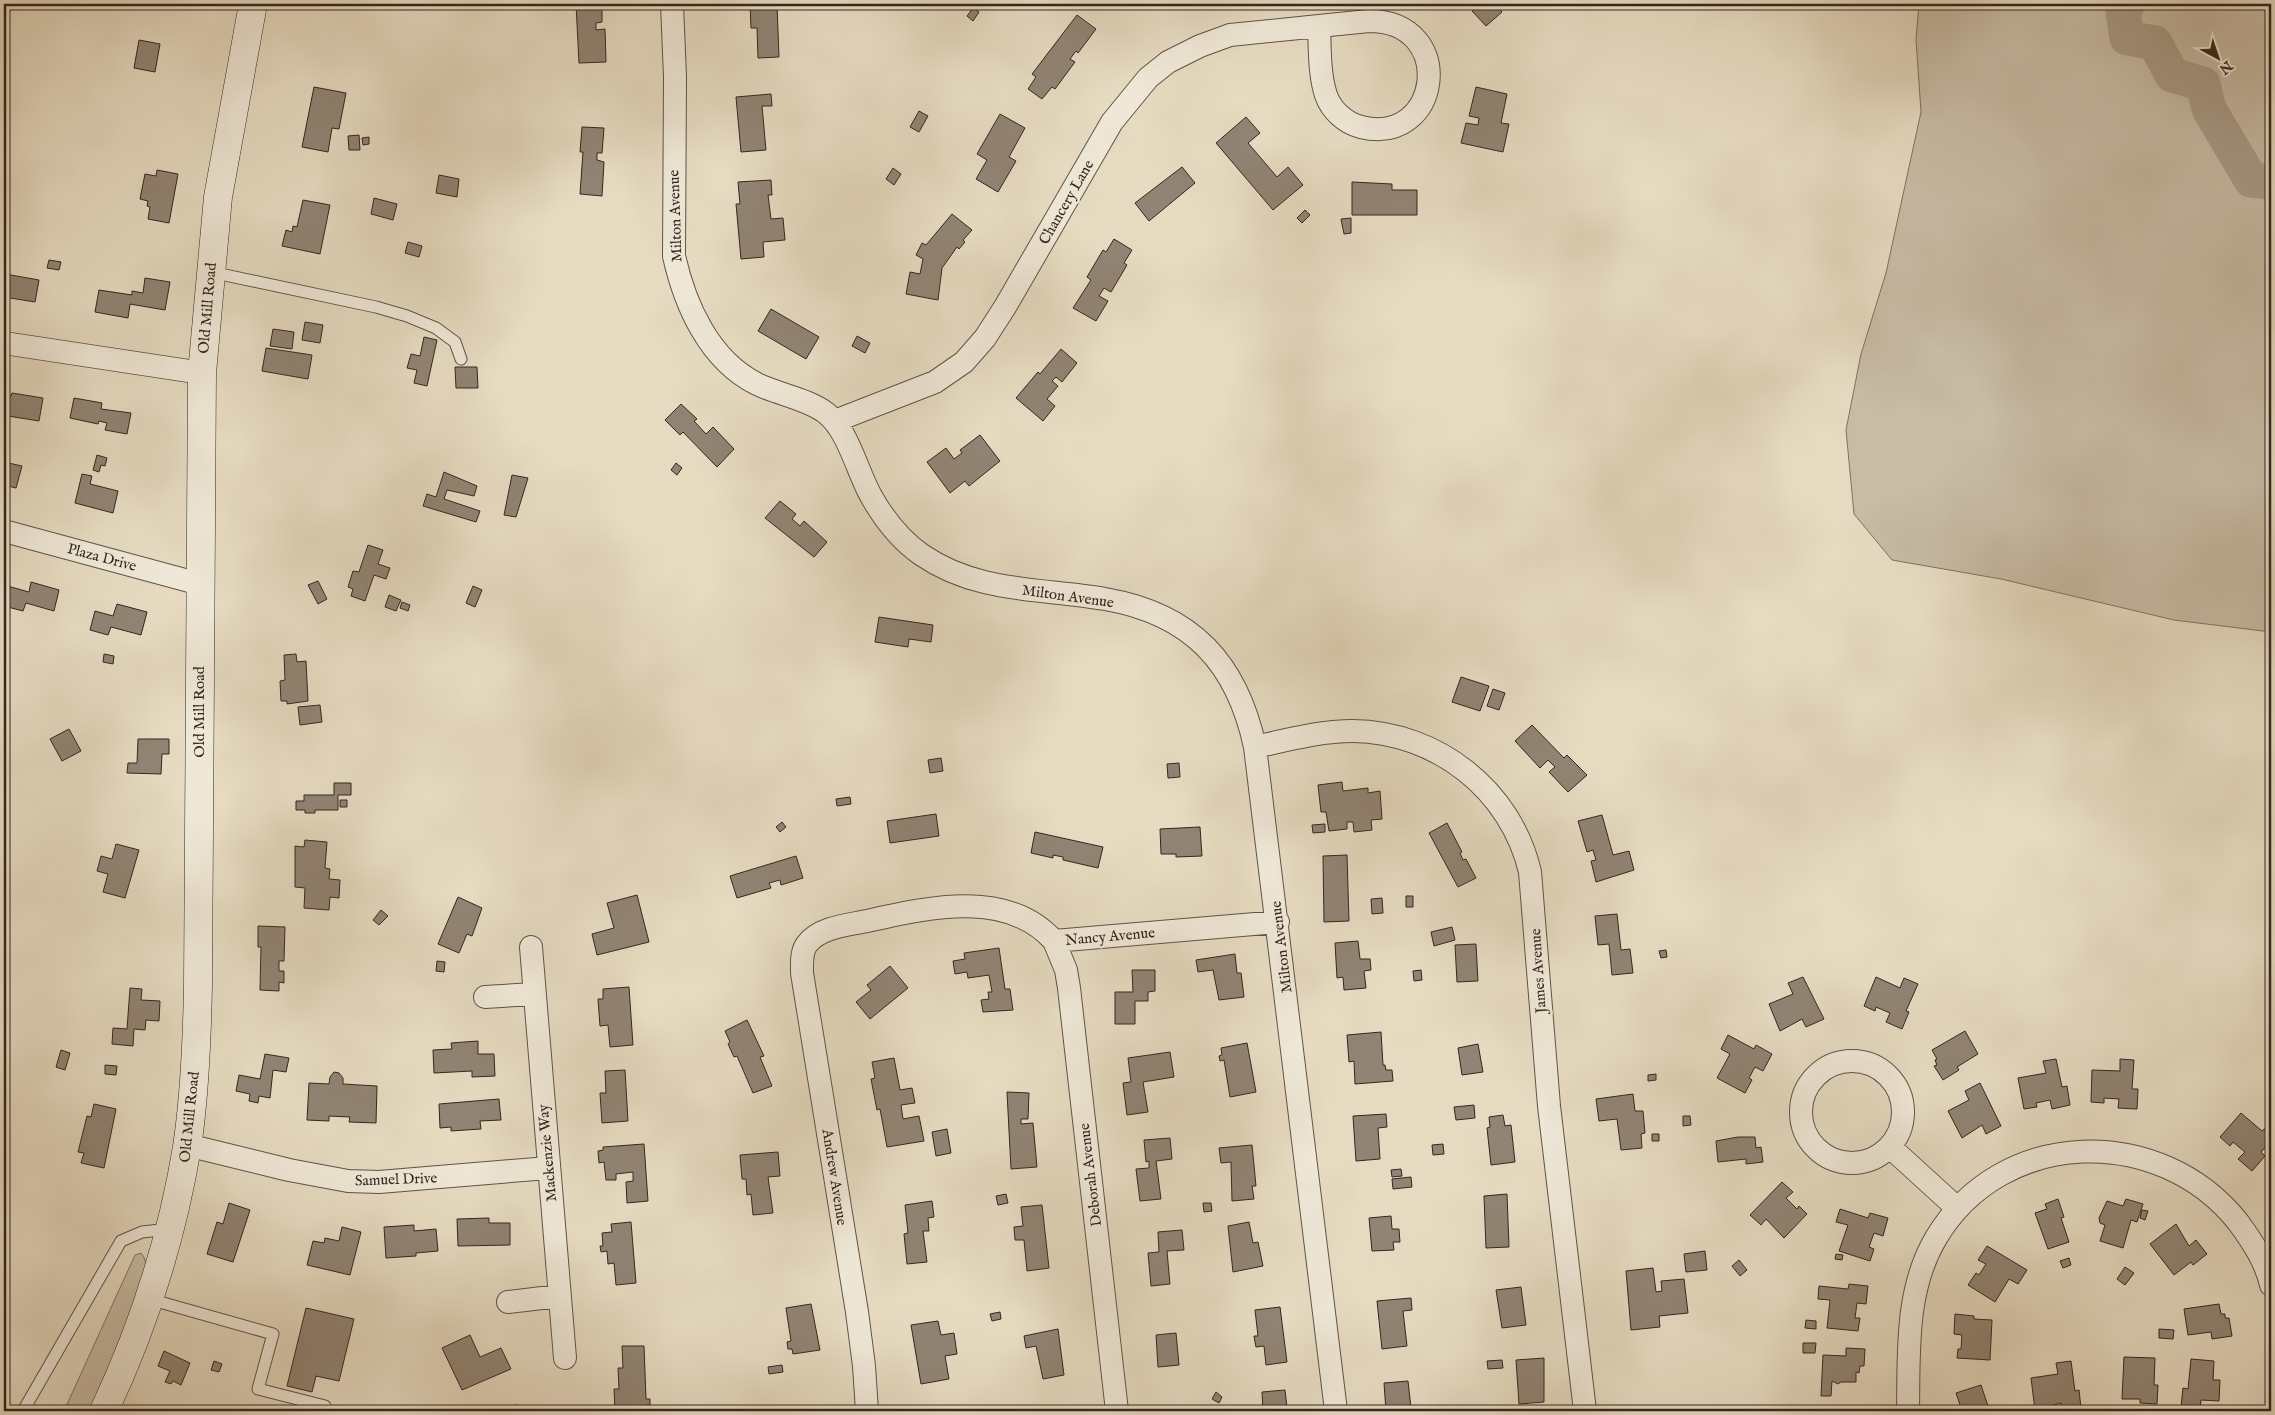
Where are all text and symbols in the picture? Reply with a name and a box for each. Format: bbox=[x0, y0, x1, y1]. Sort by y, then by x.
north arrow bbox=[2192, 32, 2242, 82]
text: N bbox=[2215, 56, 2237, 78]
street label: Chancery Lane bbox=[1035, 156, 1098, 248]
street label: Milton Avenue bbox=[664, 169, 687, 263]
street label: Old Mill Road bbox=[194, 261, 221, 354]
street label: Plaza Drive bbox=[65, 539, 139, 576]
street label: Milton Avenue bbox=[1021, 581, 1115, 612]
street label: Old Mill Road bbox=[190, 665, 209, 758]
street label: Milton Avenue bbox=[1266, 900, 1297, 994]
street label: Nancy Avenue bbox=[1064, 923, 1156, 950]
street label: James Avenue bbox=[1526, 928, 1551, 1016]
street label: Old Mill Road bbox=[175, 1070, 204, 1163]
street label: Mackenzie Way bbox=[534, 1103, 561, 1203]
street label: Deborah Avenue bbox=[1075, 1122, 1106, 1228]
street label: Andrew Avenue bbox=[817, 1126, 852, 1227]
street label: Samuel Drive bbox=[354, 1169, 438, 1190]

